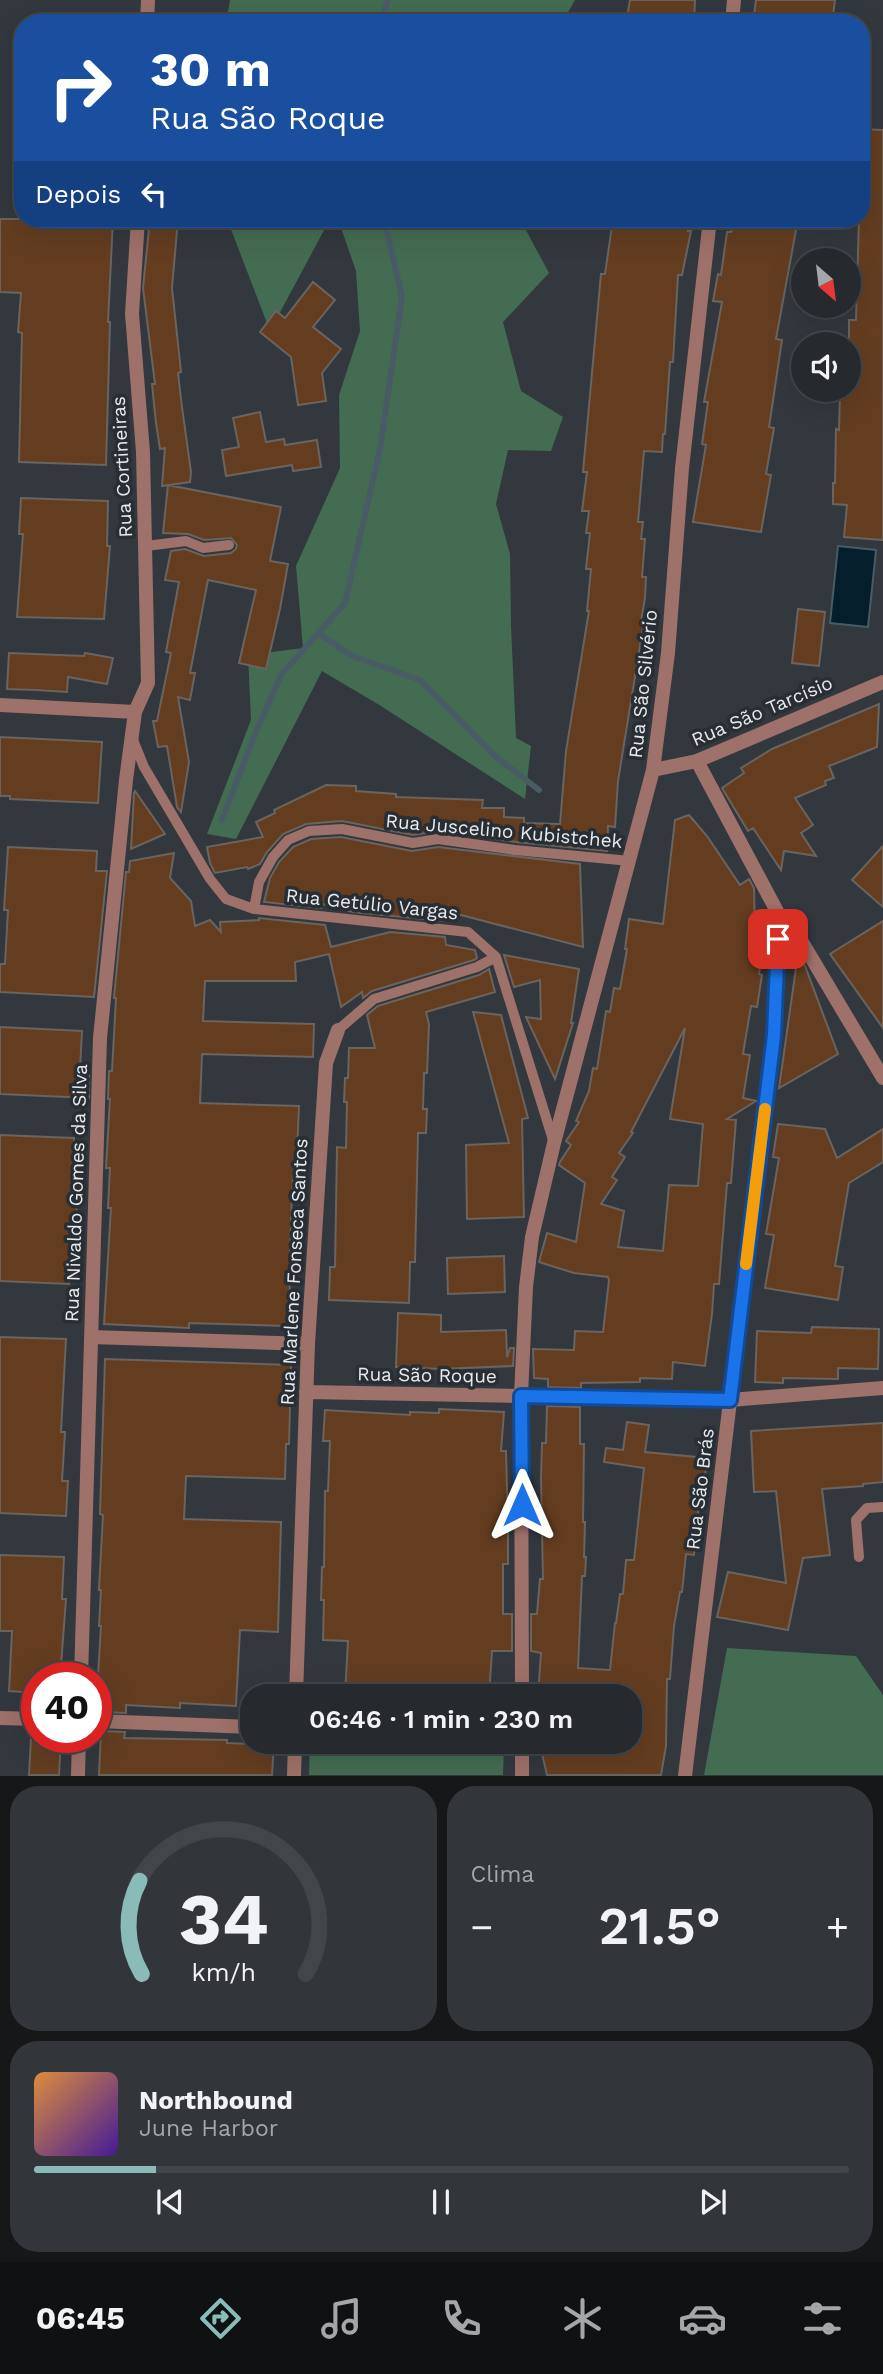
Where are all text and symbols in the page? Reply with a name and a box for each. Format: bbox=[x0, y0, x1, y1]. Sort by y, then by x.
text: 30 m bbox=[150, 40, 271, 98]
icon: right bbox=[35, 42, 126, 133]
text: Rua São Roque bbox=[150, 99, 386, 137]
icon: left bbox=[135, 175, 173, 213]
text: Depois bbox=[35, 179, 121, 209]
north arrow bbox=[791, 248, 861, 318]
map controls bbox=[791, 248, 861, 402]
button: sound bbox=[791, 332, 861, 402]
street label: Rua Cortineiras bbox=[107, 396, 137, 538]
street label: Rua São Silvério bbox=[624, 609, 662, 759]
street label: Rua São Tarcísio bbox=[688, 671, 836, 751]
street label: Rua Juscelino Kubistchek bbox=[385, 809, 624, 853]
street label: Rua Getúlio Vargas bbox=[285, 884, 459, 924]
pin bbox=[748, 909, 808, 969]
icon: arrive bbox=[759, 920, 797, 958]
street label: Rua Nivaldo Gomes da Silva bbox=[60, 1063, 92, 1322]
street label: Rua Marlene Fonseca Santos bbox=[276, 1138, 312, 1406]
street label: Rua São Roque bbox=[357, 1362, 497, 1388]
street label: Rua São Brás bbox=[681, 1427, 719, 1551]
position arrow bbox=[485, 1468, 559, 1542]
speed limit sign: 40 bbox=[21, 1662, 112, 1753]
text: 06:46 · 1 min · 230 m bbox=[309, 1704, 573, 1734]
text: Clima bbox=[471, 1861, 534, 1888]
text: 34 bbox=[178, 1877, 268, 1963]
text: 21.5° bbox=[599, 1896, 721, 1957]
text: − bbox=[471, 1905, 493, 1949]
text: + bbox=[826, 1905, 849, 1949]
text: km/h bbox=[191, 1958, 255, 1987]
text: Northbound bbox=[139, 2085, 293, 2115]
text: June Harbor bbox=[139, 2115, 278, 2142]
icon: previous bbox=[151, 2183, 189, 2221]
icon: pause bbox=[422, 2183, 460, 2221]
icon: next bbox=[694, 2183, 732, 2221]
icon: directions bbox=[196, 2294, 245, 2343]
icon: music bbox=[317, 2294, 366, 2343]
icon: phone bbox=[437, 2294, 486, 2343]
icon: climate bbox=[558, 2294, 607, 2343]
icon: car bbox=[678, 2294, 727, 2343]
icon: filters bbox=[798, 2294, 847, 2343]
text: 06:45 bbox=[36, 2299, 125, 2337]

